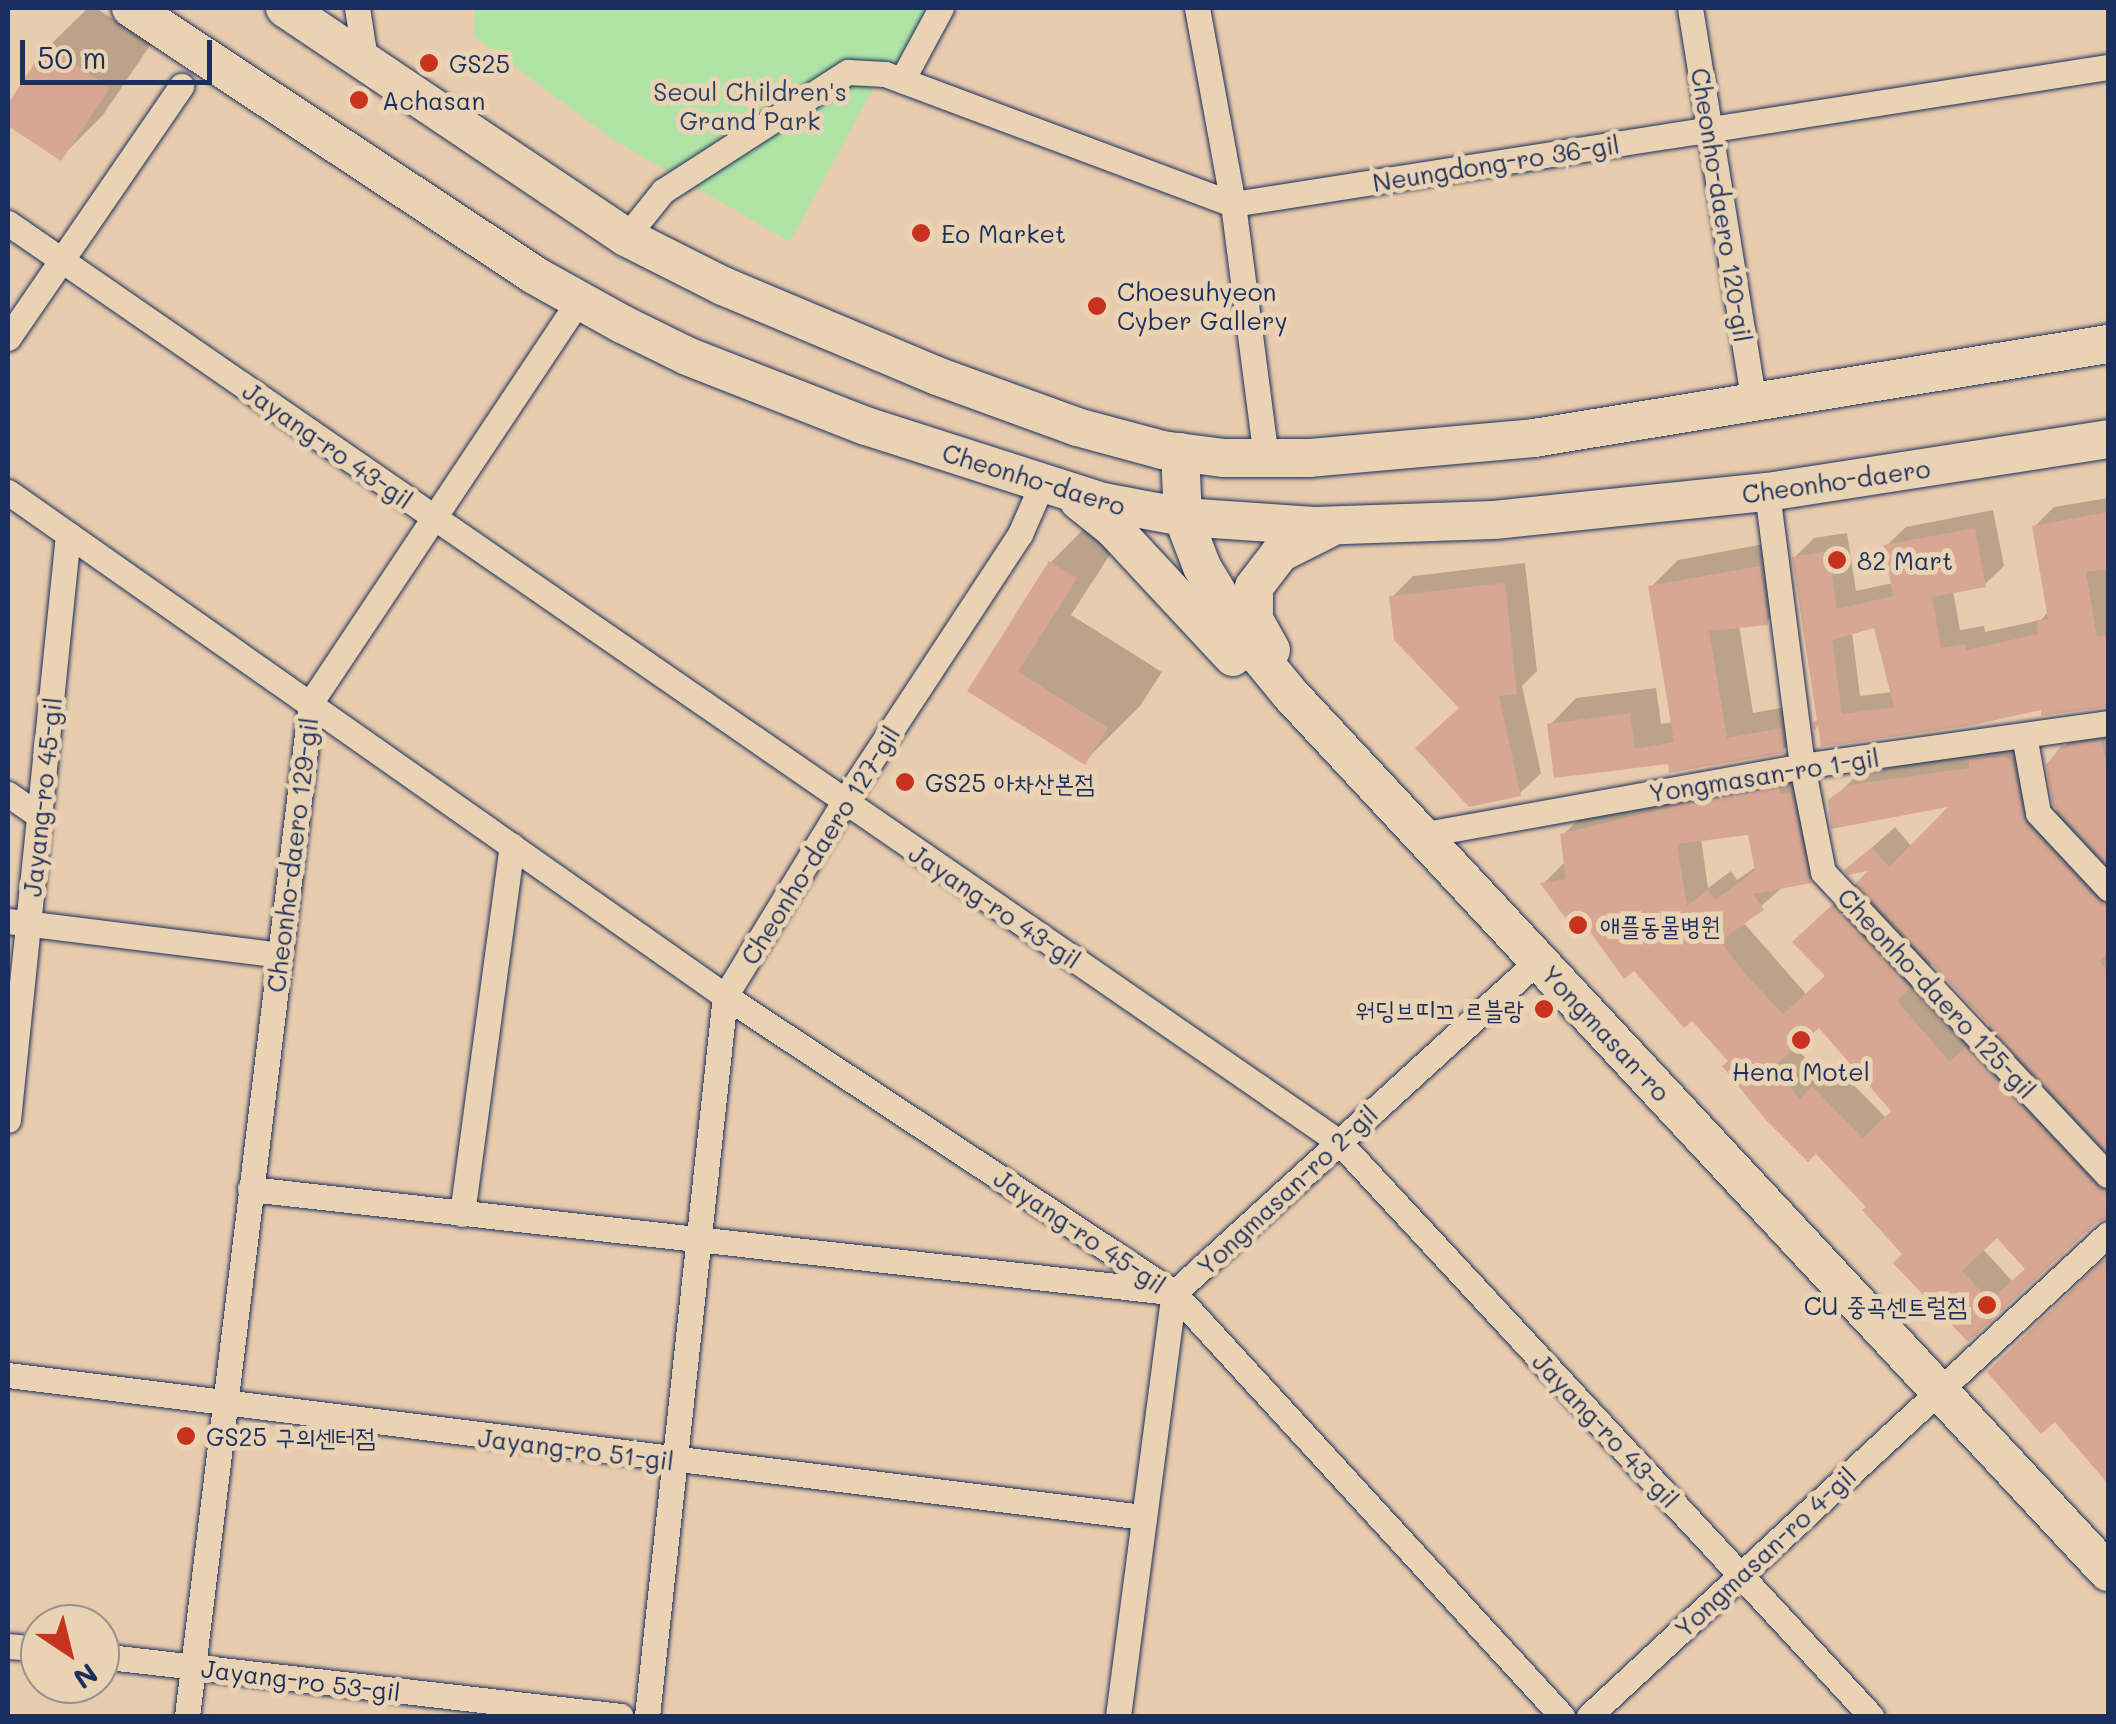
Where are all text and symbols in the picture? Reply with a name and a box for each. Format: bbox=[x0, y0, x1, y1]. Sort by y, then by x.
scale bar bbox=[25, 20, 218, 82]
text: 50 m bbox=[37, 37, 107, 77]
place label: GS25 bbox=[449, 48, 510, 78]
marker: GS25 bbox=[418, 52, 440, 74]
street label: Cheonho-daero 120-gil bbox=[1685, 66, 1759, 344]
park label: Seoul Children's Grand Park bbox=[653, 77, 847, 136]
place label: Achasan bbox=[382, 85, 485, 115]
marker: Achasan bbox=[346, 87, 372, 113]
street label: Neungdong-ro 36-gil bbox=[1370, 129, 1622, 197]
place label: Eo Market bbox=[941, 218, 1066, 248]
marker: Eo Market bbox=[910, 222, 932, 244]
place label: Choesuhyeon Cyber Gallery bbox=[1117, 277, 1288, 336]
marker: Choesuhyeon Cyber Gallery bbox=[1086, 295, 1108, 317]
street label: Jayang-ro 43-gil bbox=[237, 375, 419, 515]
street label: Cheonho-daero bbox=[939, 437, 1129, 521]
street label: Cheonho-daero bbox=[1740, 453, 1932, 509]
place label: 82 Mart bbox=[1857, 545, 1953, 575]
marker: 82 Mart bbox=[1826, 549, 1848, 571]
street label: Jayang-ro 45-gil bbox=[17, 696, 67, 898]
street label: Cheonho-daero 129-gil bbox=[260, 716, 324, 994]
street label: Cheonho-daero 127-gil bbox=[734, 720, 906, 970]
street label: Yongmasan-ro 1-gil bbox=[1647, 742, 1881, 808]
place label: GS25 아차산본점 bbox=[925, 767, 1095, 797]
marker: GS25 아차산본점 bbox=[894, 771, 916, 793]
street label: Jayang-ro 43-gil bbox=[904, 838, 1086, 974]
street label: Cheonho-daero 125-gil bbox=[1832, 882, 2042, 1104]
place label: 애플동물병원 bbox=[1600, 910, 1721, 940]
marker: 애플동물병원 bbox=[1565, 912, 1591, 938]
street label: Yongmasan-ro bbox=[1536, 959, 1676, 1107]
place label: 워딩브띠끄 르블랑 bbox=[1355, 994, 1524, 1024]
marker: 워딩브띠끄 르블랑 bbox=[1533, 998, 1555, 1020]
marker: Hena Motel bbox=[1790, 1029, 1812, 1051]
place label: Hena Motel bbox=[1732, 1056, 1870, 1086]
street label: Yongmasan-ro 2-gil bbox=[1191, 1099, 1383, 1281]
street label: Jayang-ro 45-gil bbox=[989, 1163, 1171, 1299]
place label: CU 중곡센트럴점 bbox=[1804, 1290, 1967, 1320]
marker: CU 중곡센트럴점 bbox=[1976, 1294, 1998, 1316]
street label: Jayang-ro 43-gil bbox=[1527, 1346, 1685, 1514]
place label: GS25 구의센터점 bbox=[206, 1421, 376, 1451]
street label: Jayang-ro 51-gil bbox=[476, 1422, 676, 1476]
marker: GS25 구의센터점 bbox=[175, 1425, 197, 1447]
street label: Yongmasan-ro 4-gil bbox=[1668, 1460, 1862, 1644]
north arrow bbox=[20, 1604, 120, 1704]
street label: Jayang-ro 53-gil bbox=[200, 1653, 402, 1707]
text: N bbox=[67, 1656, 105, 1698]

